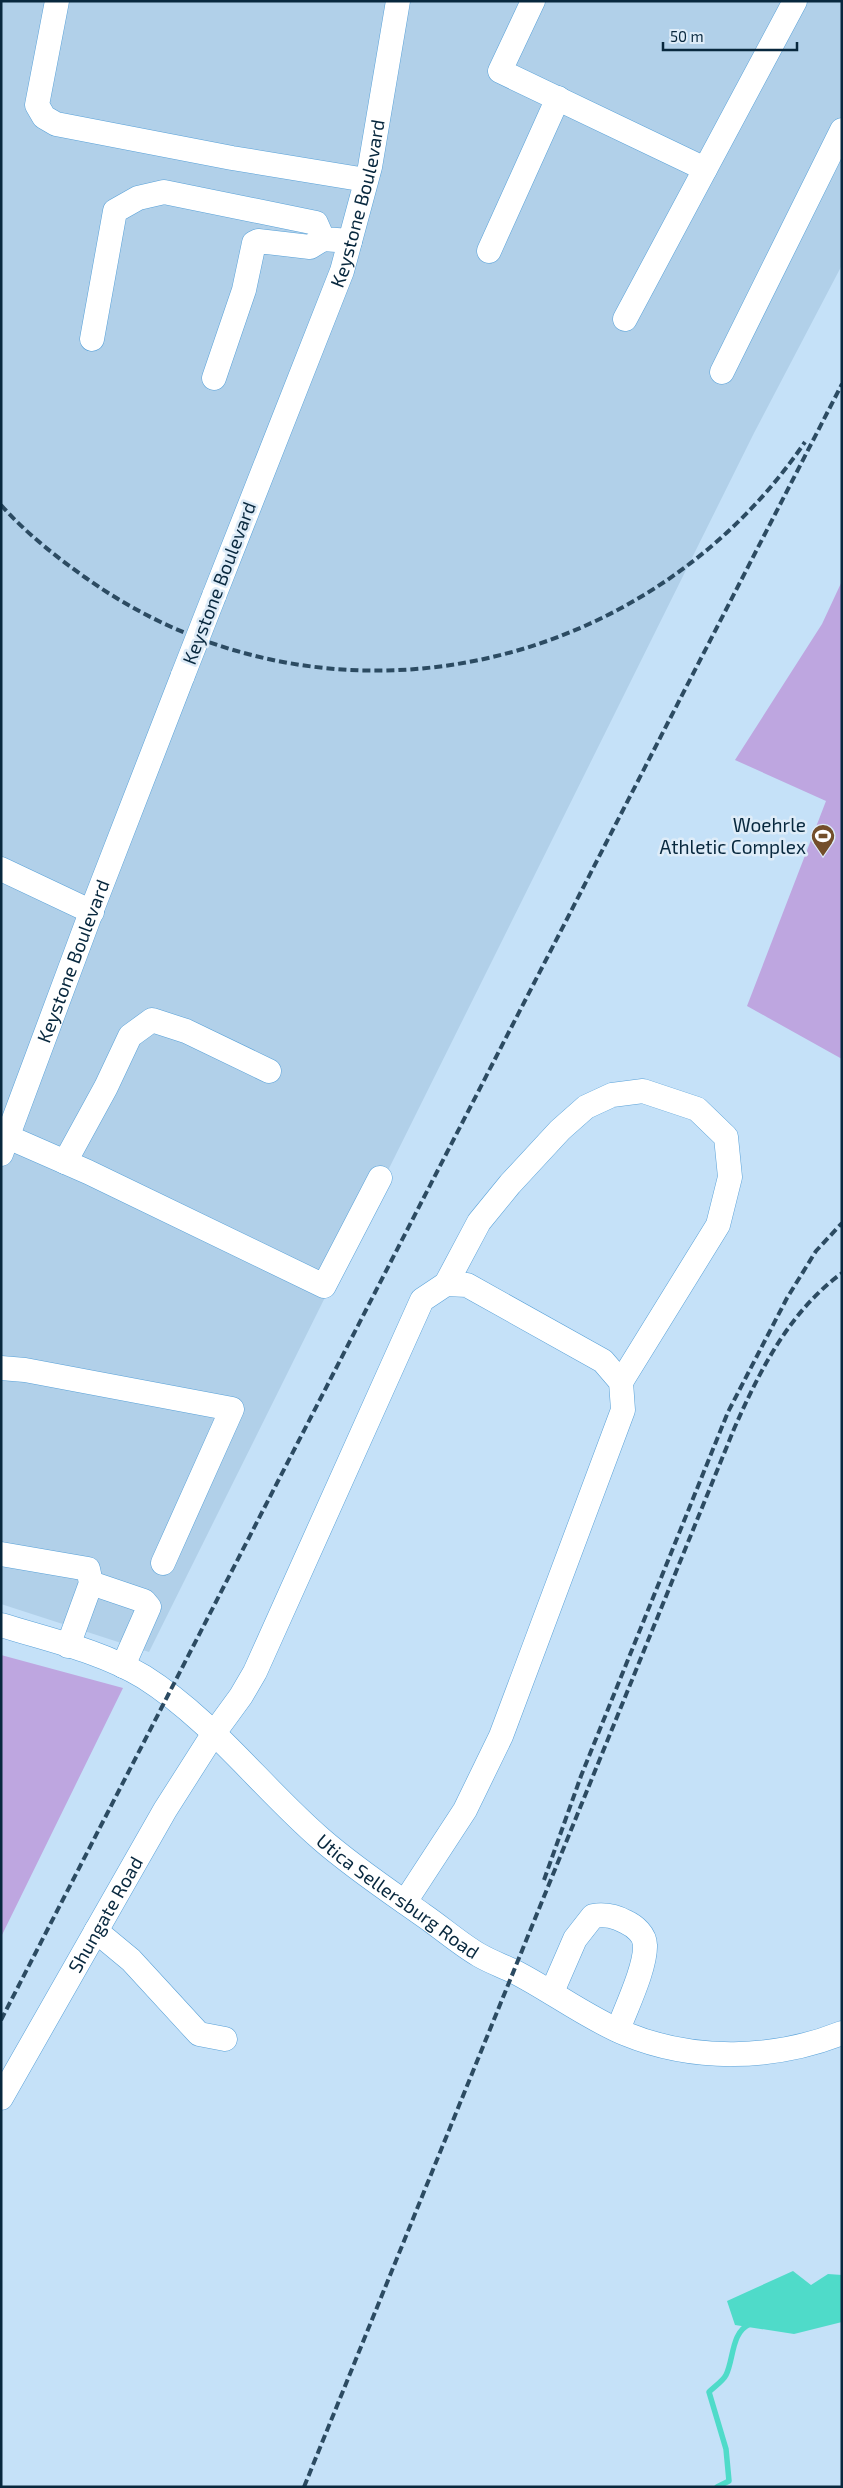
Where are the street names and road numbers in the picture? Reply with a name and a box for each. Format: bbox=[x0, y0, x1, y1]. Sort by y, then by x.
street label: Keystone Boulevard bbox=[325, 117, 389, 290]
street label: Keystone Boulevard bbox=[177, 498, 260, 667]
street label: Keystone Boulevard bbox=[32, 876, 114, 1046]
street label: Utica Sellersburg Road bbox=[312, 1829, 484, 1963]
street label: Shungate Road bbox=[63, 1852, 147, 1977]

